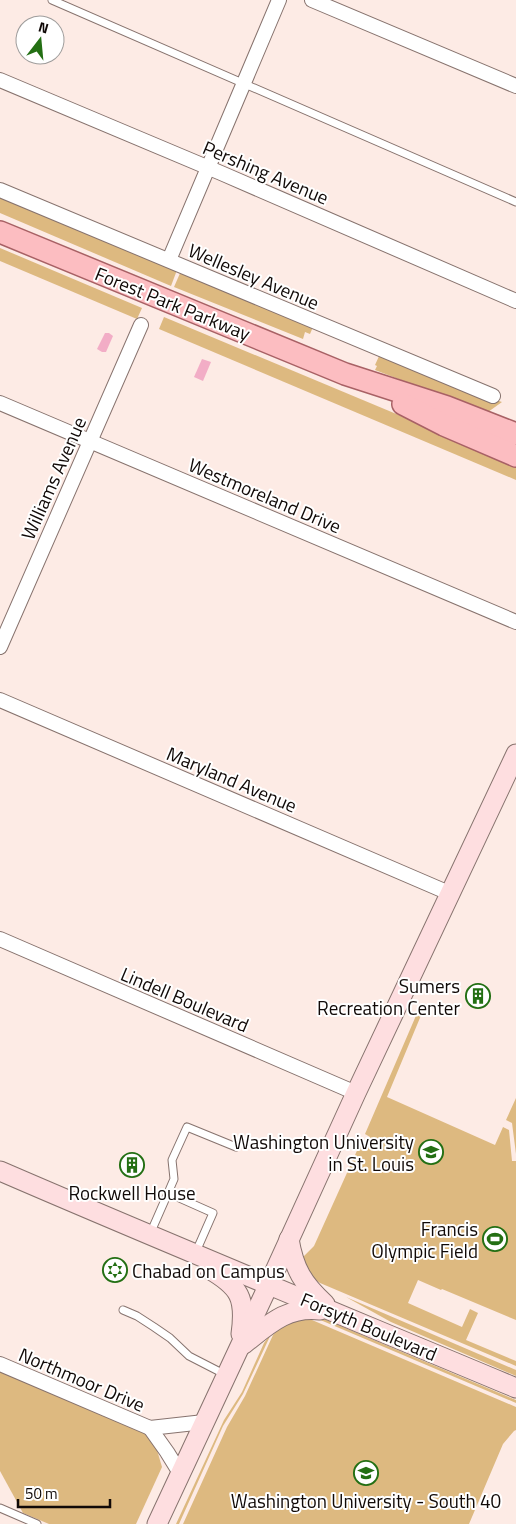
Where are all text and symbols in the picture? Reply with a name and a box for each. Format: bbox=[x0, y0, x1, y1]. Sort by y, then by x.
north arrow bbox=[15, 15, 65, 65]
text: N bbox=[36, 16, 51, 38]
street label: Pershing Avenue bbox=[199, 132, 333, 212]
street label: Wellesley Avenue bbox=[184, 235, 324, 317]
street label: Forest Park Parkway bbox=[91, 259, 255, 347]
street label: Williams Avenue bbox=[13, 412, 93, 544]
street label: Westmoreland Drive bbox=[184, 450, 346, 540]
street label: Maryland Avenue bbox=[162, 738, 302, 820]
street label: Lindell Boulevard bbox=[116, 959, 254, 1039]
place label: Sumers Recreation Center bbox=[317, 971, 460, 1022]
building icon: Sumers Recreation Center bbox=[465, 983, 491, 1009]
place label: Washington University in St. Louis bbox=[233, 1127, 414, 1178]
school or university icon: Washington University in St. Louis bbox=[418, 1139, 444, 1165]
building icon: Rockwell House bbox=[119, 1152, 145, 1178]
place label: Rockwell House bbox=[68, 1178, 196, 1207]
place label: Francis Olympic Field bbox=[371, 1214, 478, 1265]
sports icon: Francis Olympic Field bbox=[482, 1226, 508, 1252]
place label: Chabad on Campus bbox=[132, 1256, 285, 1285]
synagogue icon: Chabad on Campus bbox=[102, 1257, 128, 1283]
street label: Forsyth Boulevard bbox=[296, 1284, 442, 1368]
street label: Northmoor Drive bbox=[14, 1339, 150, 1419]
school or university icon: Washington University - South 40 bbox=[353, 1460, 379, 1486]
scale bar bbox=[18, 1476, 110, 1508]
text: 50 m bbox=[25, 1482, 58, 1505]
place label: Washington University - South 40 bbox=[231, 1486, 501, 1515]

